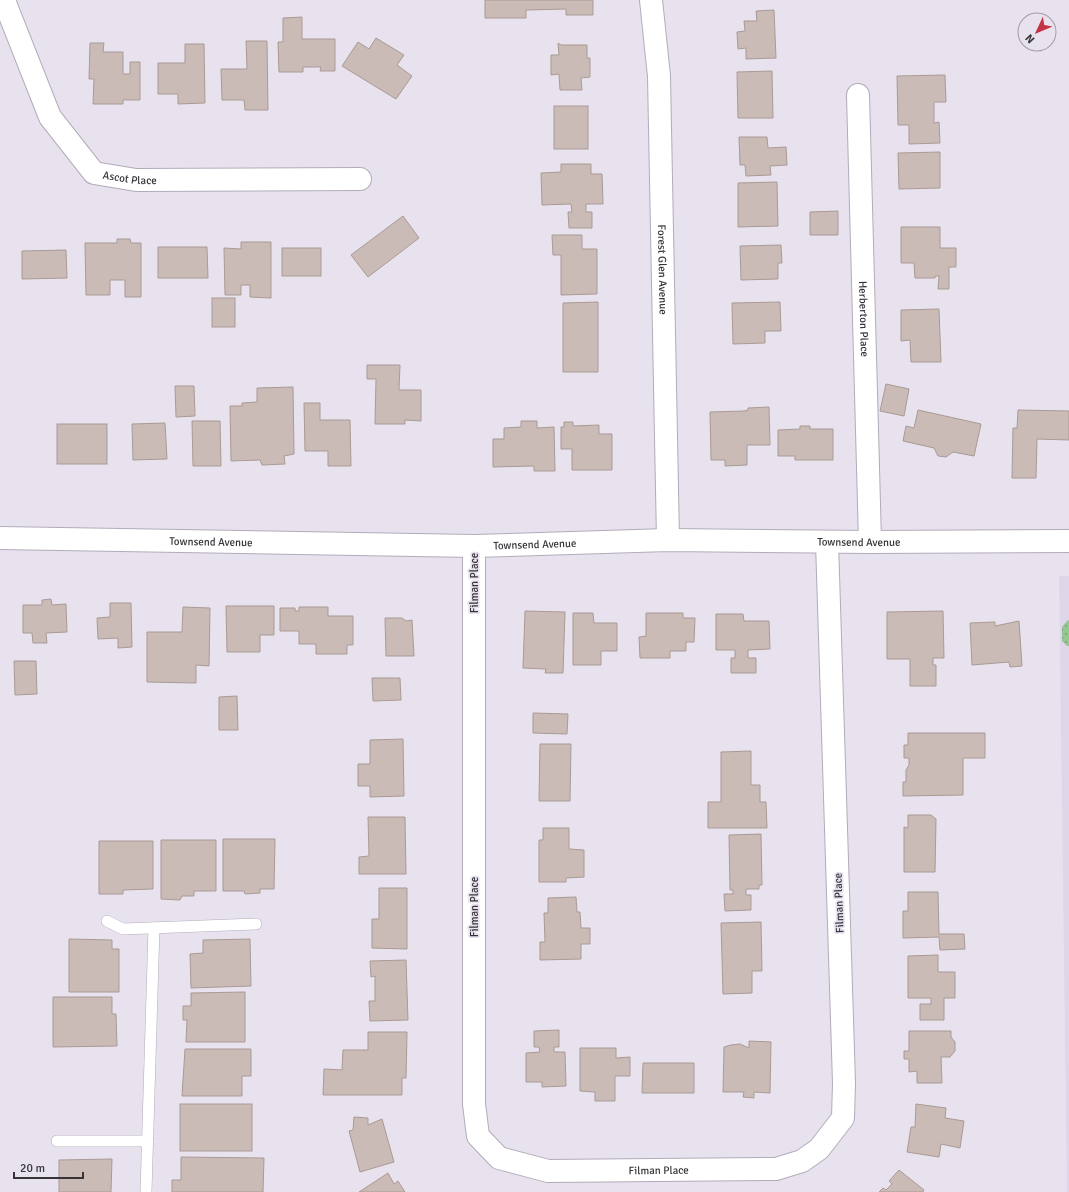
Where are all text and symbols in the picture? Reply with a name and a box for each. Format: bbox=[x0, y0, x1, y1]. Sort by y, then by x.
north arrow bbox=[1017, 12, 1057, 52]
text: N bbox=[1023, 31, 1038, 46]
street label: Ascot Place bbox=[102, 168, 157, 187]
street label: Forest Glen Avenue bbox=[655, 224, 670, 315]
street label: Herberton Place bbox=[856, 281, 872, 357]
street label: Townsend Avenue bbox=[169, 534, 253, 549]
street label: Townsend Avenue bbox=[817, 535, 900, 549]
street label: Townsend Avenue bbox=[493, 536, 577, 552]
street label: Filman Place bbox=[468, 553, 481, 613]
street label: Filman Place bbox=[831, 873, 847, 933]
street label: Filman Place bbox=[468, 877, 481, 937]
scale bar bbox=[14, 1154, 83, 1180]
text: 20 m bbox=[20, 1161, 45, 1176]
street label: Filman Place bbox=[628, 1163, 689, 1177]

